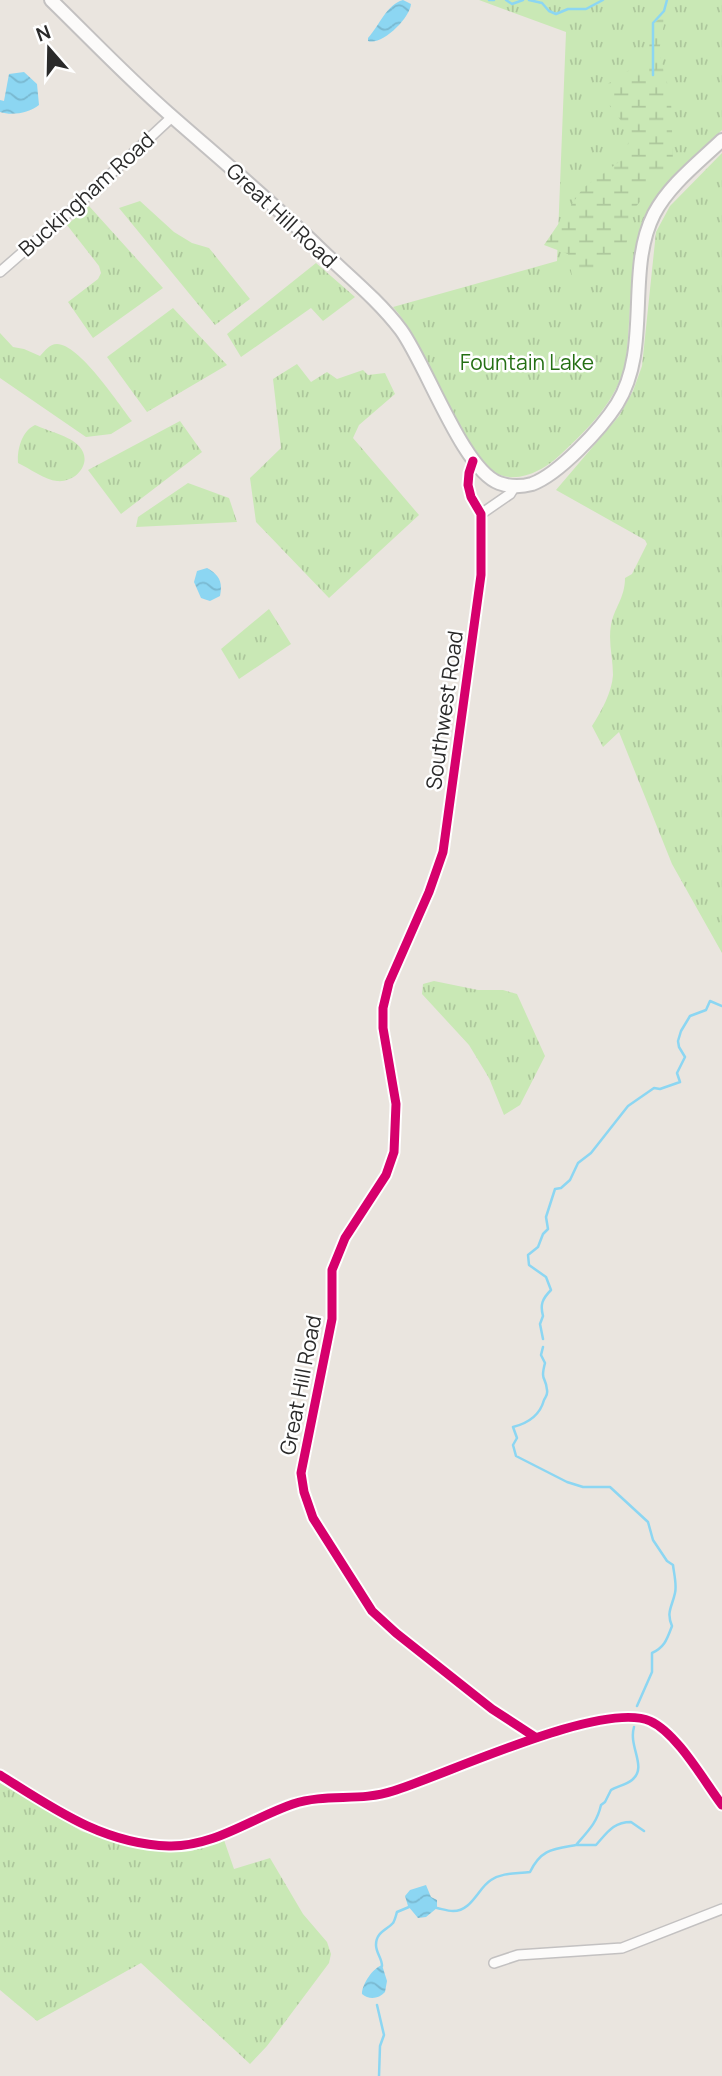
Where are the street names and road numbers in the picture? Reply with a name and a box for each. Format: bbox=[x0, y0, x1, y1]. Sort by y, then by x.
street label: Buckingham Road bbox=[12, 126, 160, 262]
street label: Great Hill Road bbox=[221, 156, 343, 274]
street label: Southwest Road bbox=[419, 629, 469, 791]
street label: Great Hill Road bbox=[273, 1313, 327, 1457]

